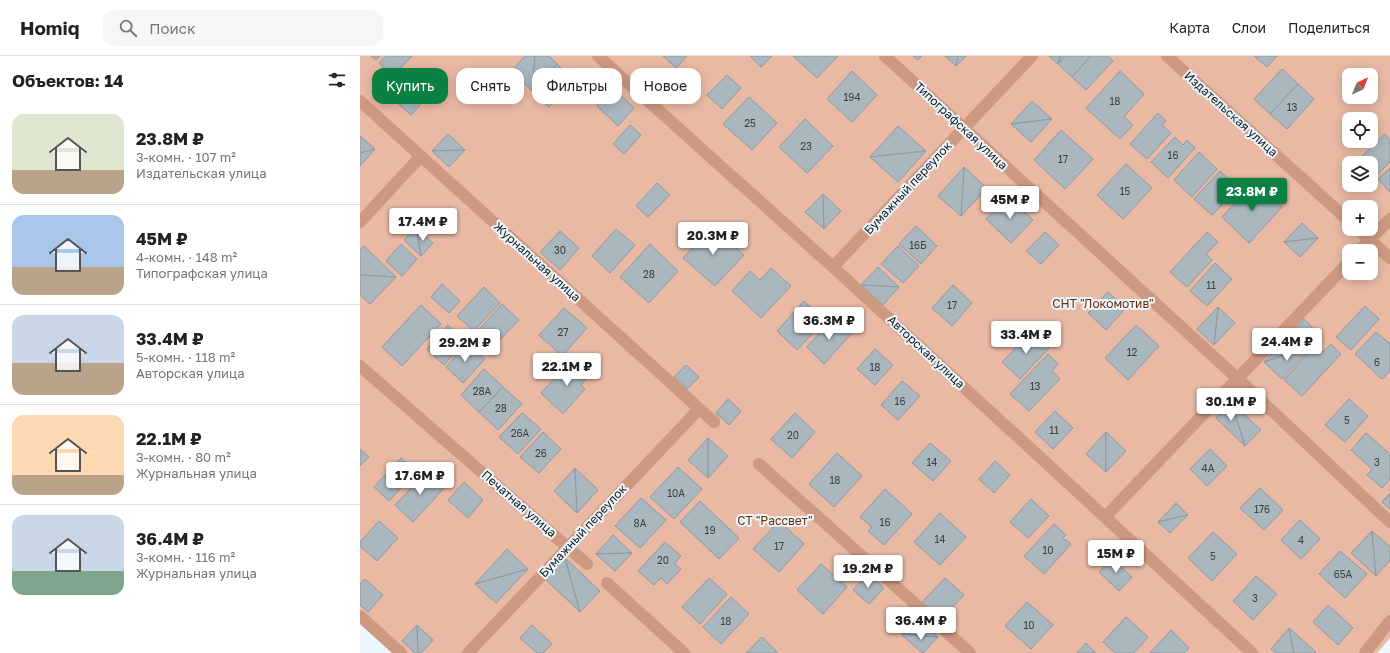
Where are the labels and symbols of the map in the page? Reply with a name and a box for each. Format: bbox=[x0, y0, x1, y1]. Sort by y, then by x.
street label: Издательская улица bbox=[1182, 68, 1281, 160]
north arrow bbox=[1342, 68, 1378, 104]
street label: Типографская улица bbox=[912, 79, 1011, 173]
house number: 194 bbox=[844, 91, 861, 103]
house number: 18 bbox=[1110, 95, 1120, 107]
house number: 13 bbox=[1287, 101, 1297, 113]
house number: 25 bbox=[744, 117, 756, 129]
street label: Бумажный переулок bbox=[861, 138, 955, 237]
house number: 23 bbox=[800, 140, 812, 152]
house number: 16 bbox=[1168, 149, 1178, 161]
house number: 17 bbox=[1058, 153, 1068, 165]
pin: 23.8M ₽ bbox=[1215, 178, 1289, 212]
house number: 15 bbox=[1120, 185, 1131, 197]
pin: 45M ₽ bbox=[982, 186, 1038, 220]
pin: 17.4M ₽ bbox=[386, 208, 460, 242]
street label: Журнальная улица bbox=[491, 219, 584, 305]
pin: 20.3M ₽ bbox=[676, 222, 750, 256]
house number: 16Б bbox=[909, 239, 927, 251]
house number: 30 bbox=[554, 244, 566, 256]
house number: 28 bbox=[643, 268, 655, 280]
house number: 11 bbox=[1206, 279, 1216, 291]
park label: СНТ "Локомотив" bbox=[1052, 296, 1154, 311]
house number: 17 bbox=[947, 299, 957, 311]
pin: 36.3M ₽ bbox=[792, 307, 866, 341]
street label: Авторская улица bbox=[885, 312, 968, 391]
pin: 33.4M ₽ bbox=[989, 321, 1063, 355]
house number: 27 bbox=[557, 326, 569, 338]
pin: 24.4M ₽ bbox=[1250, 328, 1324, 362]
pin: 29.2M ₽ bbox=[428, 329, 502, 363]
house number: 12 bbox=[1127, 346, 1138, 358]
pin: 22.1M ₽ bbox=[530, 353, 604, 387]
house number: 6 bbox=[1374, 356, 1380, 368]
house number: 18 bbox=[870, 361, 880, 373]
house number: 13 bbox=[1030, 380, 1040, 392]
house number: 28А bbox=[473, 385, 492, 397]
pin: 30.1M ₽ bbox=[1194, 388, 1268, 422]
house number: 16 bbox=[895, 395, 905, 407]
house number: 28 bbox=[495, 402, 507, 414]
house number: 5 bbox=[1344, 414, 1350, 426]
house number: 11 bbox=[1049, 424, 1059, 436]
house number: 26А bbox=[511, 427, 530, 439]
house number: 20 bbox=[787, 429, 799, 441]
house number: 26 bbox=[535, 447, 547, 459]
house number: 14 bbox=[927, 456, 937, 468]
house number: 3 bbox=[1374, 456, 1380, 468]
pin: 17.6M ₽ bbox=[383, 462, 457, 496]
house number: 4А bbox=[1202, 462, 1215, 474]
street label: Печатная улица bbox=[479, 467, 560, 540]
house number: 18 bbox=[830, 474, 840, 486]
street label: Бумажный переулок bbox=[536, 481, 630, 580]
house number: 10А bbox=[667, 487, 685, 499]
house number: 176 bbox=[1254, 503, 1270, 515]
park label: СТ "Рассвет" bbox=[737, 513, 813, 528]
house number: 16 bbox=[880, 516, 890, 528]
house number: 8А bbox=[634, 517, 647, 529]
house number: 19 bbox=[705, 524, 715, 536]
house number: 14 bbox=[935, 533, 945, 545]
house number: 4 bbox=[1298, 534, 1304, 546]
house number: 17 bbox=[774, 540, 784, 552]
pin: 15M ₽ bbox=[1088, 540, 1144, 574]
house number: 10 bbox=[1042, 544, 1054, 556]
house number: 5 bbox=[1210, 550, 1216, 562]
house number: 20 bbox=[657, 554, 669, 566]
pin: 19.2M ₽ bbox=[831, 555, 905, 589]
house number: 65А bbox=[1334, 568, 1353, 580]
house number: 3 bbox=[1252, 592, 1258, 604]
pin: 36.4M ₽ bbox=[884, 607, 958, 641]
house number: 18 bbox=[721, 615, 731, 627]
house number: 10 bbox=[1023, 619, 1035, 631]

